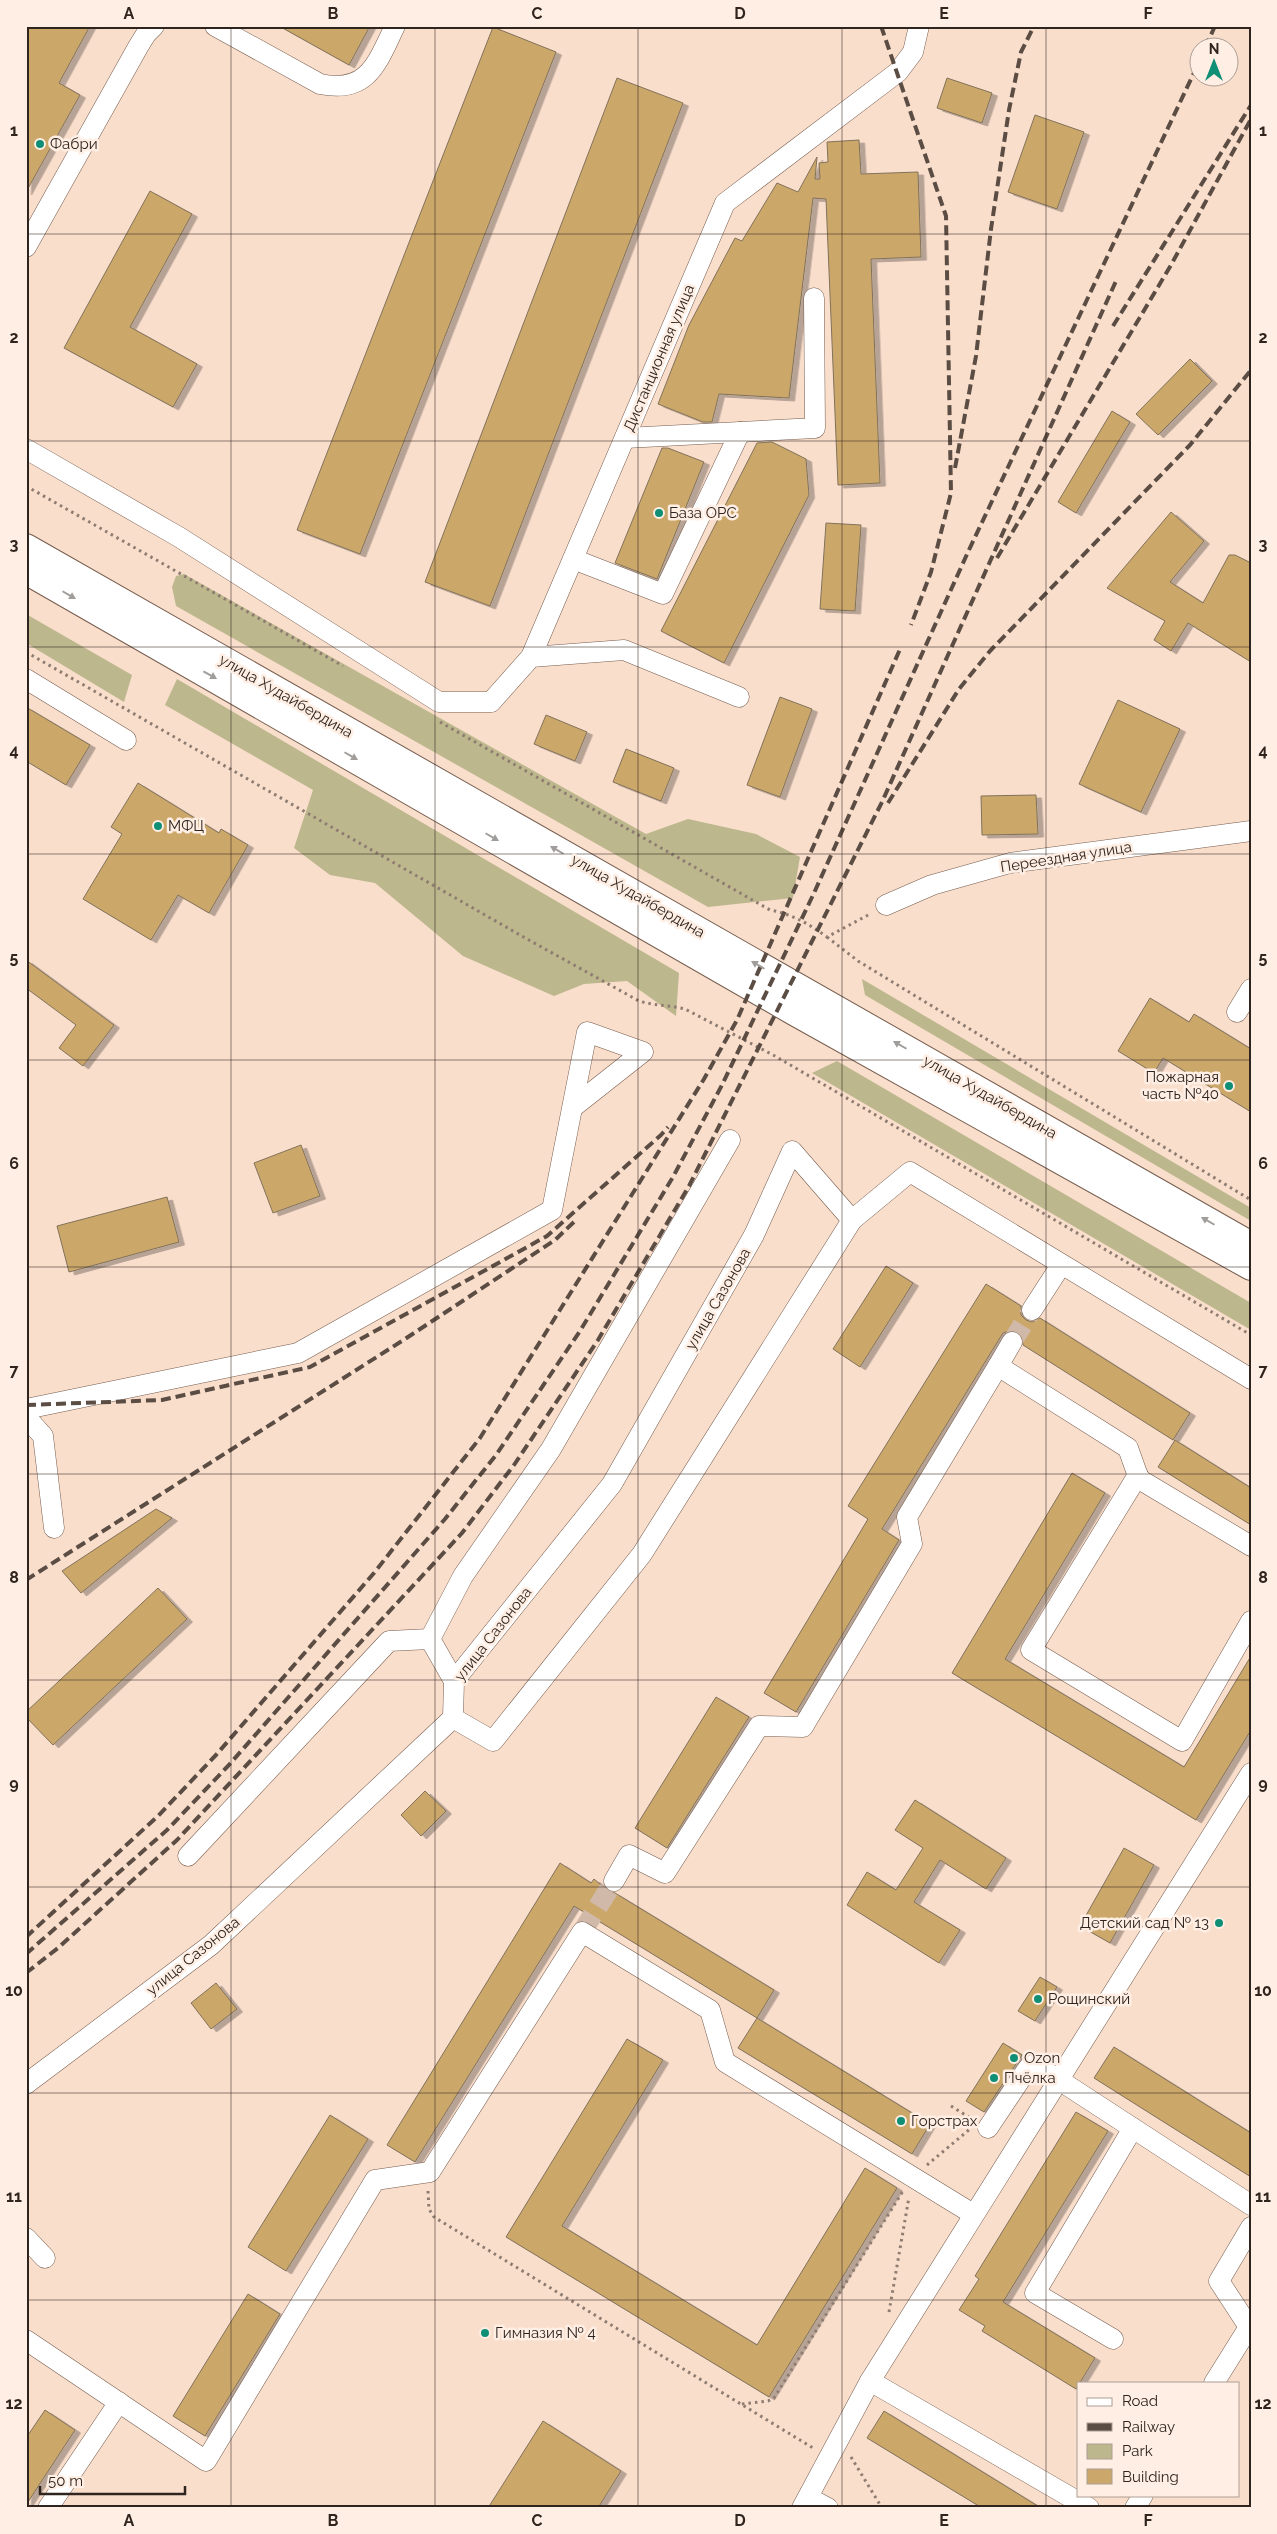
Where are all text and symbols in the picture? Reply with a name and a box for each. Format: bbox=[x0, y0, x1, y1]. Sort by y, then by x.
text: A bbox=[124, 4, 135, 23]
text: B bbox=[328, 4, 339, 23]
text: C bbox=[532, 4, 543, 23]
text: D bbox=[734, 4, 746, 23]
text: E bbox=[939, 4, 949, 23]
text: F bbox=[1143, 4, 1153, 23]
north arrow bbox=[1190, 38, 1240, 88]
text: N bbox=[1209, 41, 1219, 57]
text: 1 bbox=[10, 121, 18, 140]
text: 1 bbox=[1259, 121, 1267, 140]
place label: Фабри bbox=[50, 135, 98, 153]
marker: Фабри bbox=[34, 138, 46, 150]
street label: Дистанционная улица bbox=[620, 282, 698, 434]
text: 2 bbox=[9, 328, 19, 347]
text: 2 bbox=[1258, 328, 1268, 347]
place label: База ОРС bbox=[669, 504, 737, 522]
marker: База ОРС bbox=[653, 507, 665, 519]
text: 3 bbox=[10, 535, 19, 554]
text: 3 bbox=[1259, 535, 1268, 554]
one-way arrow bbox=[62, 590, 75, 599]
street label: улица Худайбердина bbox=[216, 650, 356, 742]
one-way arrow bbox=[203, 671, 217, 679]
text: 4 bbox=[9, 741, 19, 760]
text: 4 bbox=[1258, 741, 1268, 760]
one-way arrow bbox=[344, 751, 357, 760]
place label: МФЦ bbox=[168, 817, 204, 835]
marker: МФЦ bbox=[152, 820, 164, 832]
one-way arrow bbox=[484, 833, 499, 841]
street label: Переездная улица bbox=[999, 838, 1133, 876]
one-way arrow bbox=[550, 845, 563, 854]
street label: улица Худайбердина bbox=[568, 850, 708, 942]
text: 5 bbox=[10, 948, 19, 967]
text: 5 bbox=[1259, 948, 1268, 967]
one-way arrow bbox=[751, 961, 766, 969]
one-way arrow bbox=[893, 1041, 906, 1050]
street label: улица Худайбердина bbox=[920, 1051, 1060, 1143]
place label: Пожарная часть №40 bbox=[1142, 1068, 1219, 1103]
marker: Пожарная часть №40 bbox=[1223, 1080, 1235, 1092]
text: 6 bbox=[9, 1154, 19, 1173]
text: 6 bbox=[1258, 1154, 1268, 1173]
one-way arrow bbox=[1201, 1217, 1216, 1225]
street label: улица Сазонова bbox=[682, 1245, 754, 1353]
text: 7 bbox=[10, 1361, 19, 1380]
text: 7 bbox=[1259, 1361, 1268, 1380]
text: 8 bbox=[9, 1568, 19, 1587]
text: 8 bbox=[1258, 1568, 1268, 1587]
street label: улица Сазонова bbox=[451, 1583, 535, 1685]
text: 9 bbox=[9, 1774, 19, 1793]
text: 9 bbox=[1258, 1774, 1268, 1793]
street label: улица Сазонова bbox=[143, 1913, 243, 1999]
place label: Детский сад № 13 bbox=[1080, 1914, 1209, 1932]
marker: Детский сад № 13 bbox=[1213, 1917, 1225, 1929]
text: 10 bbox=[5, 1981, 23, 2000]
text: 10 bbox=[1254, 1981, 1272, 2000]
place label: Рощинский bbox=[1048, 1990, 1130, 2008]
marker: Рощинский bbox=[1032, 1993, 1044, 2005]
place label: Ozon bbox=[1024, 2049, 1060, 2067]
marker: Ozon bbox=[1008, 2052, 1020, 2064]
place label: Пчёлка bbox=[1004, 2069, 1056, 2087]
marker: Пчёлка bbox=[988, 2072, 1000, 2084]
place label: Горстрах bbox=[911, 2112, 978, 2130]
marker: Горстрах bbox=[895, 2115, 907, 2127]
text: 11 bbox=[6, 2187, 22, 2206]
text: 11 bbox=[1255, 2187, 1271, 2206]
place label: Гимназия № 4 bbox=[495, 2324, 596, 2342]
marker: Гимназия № 4 bbox=[479, 2327, 491, 2339]
legend bbox=[1077, 2382, 1240, 2496]
text: Road bbox=[1122, 2392, 1158, 2410]
text: 12 bbox=[6, 2394, 22, 2413]
text: 12 bbox=[1255, 2394, 1271, 2413]
text: Railway bbox=[1122, 2418, 1175, 2436]
text: Park bbox=[1122, 2442, 1153, 2460]
scale bar bbox=[40, 2464, 185, 2496]
text: Building bbox=[1122, 2468, 1179, 2486]
text: 50 m bbox=[48, 2472, 83, 2490]
text: A bbox=[124, 2511, 135, 2530]
text: B bbox=[328, 2511, 339, 2530]
text: C bbox=[532, 2511, 543, 2530]
text: D bbox=[734, 2511, 746, 2530]
text: E bbox=[939, 2511, 949, 2530]
text: F bbox=[1143, 2511, 1153, 2530]

